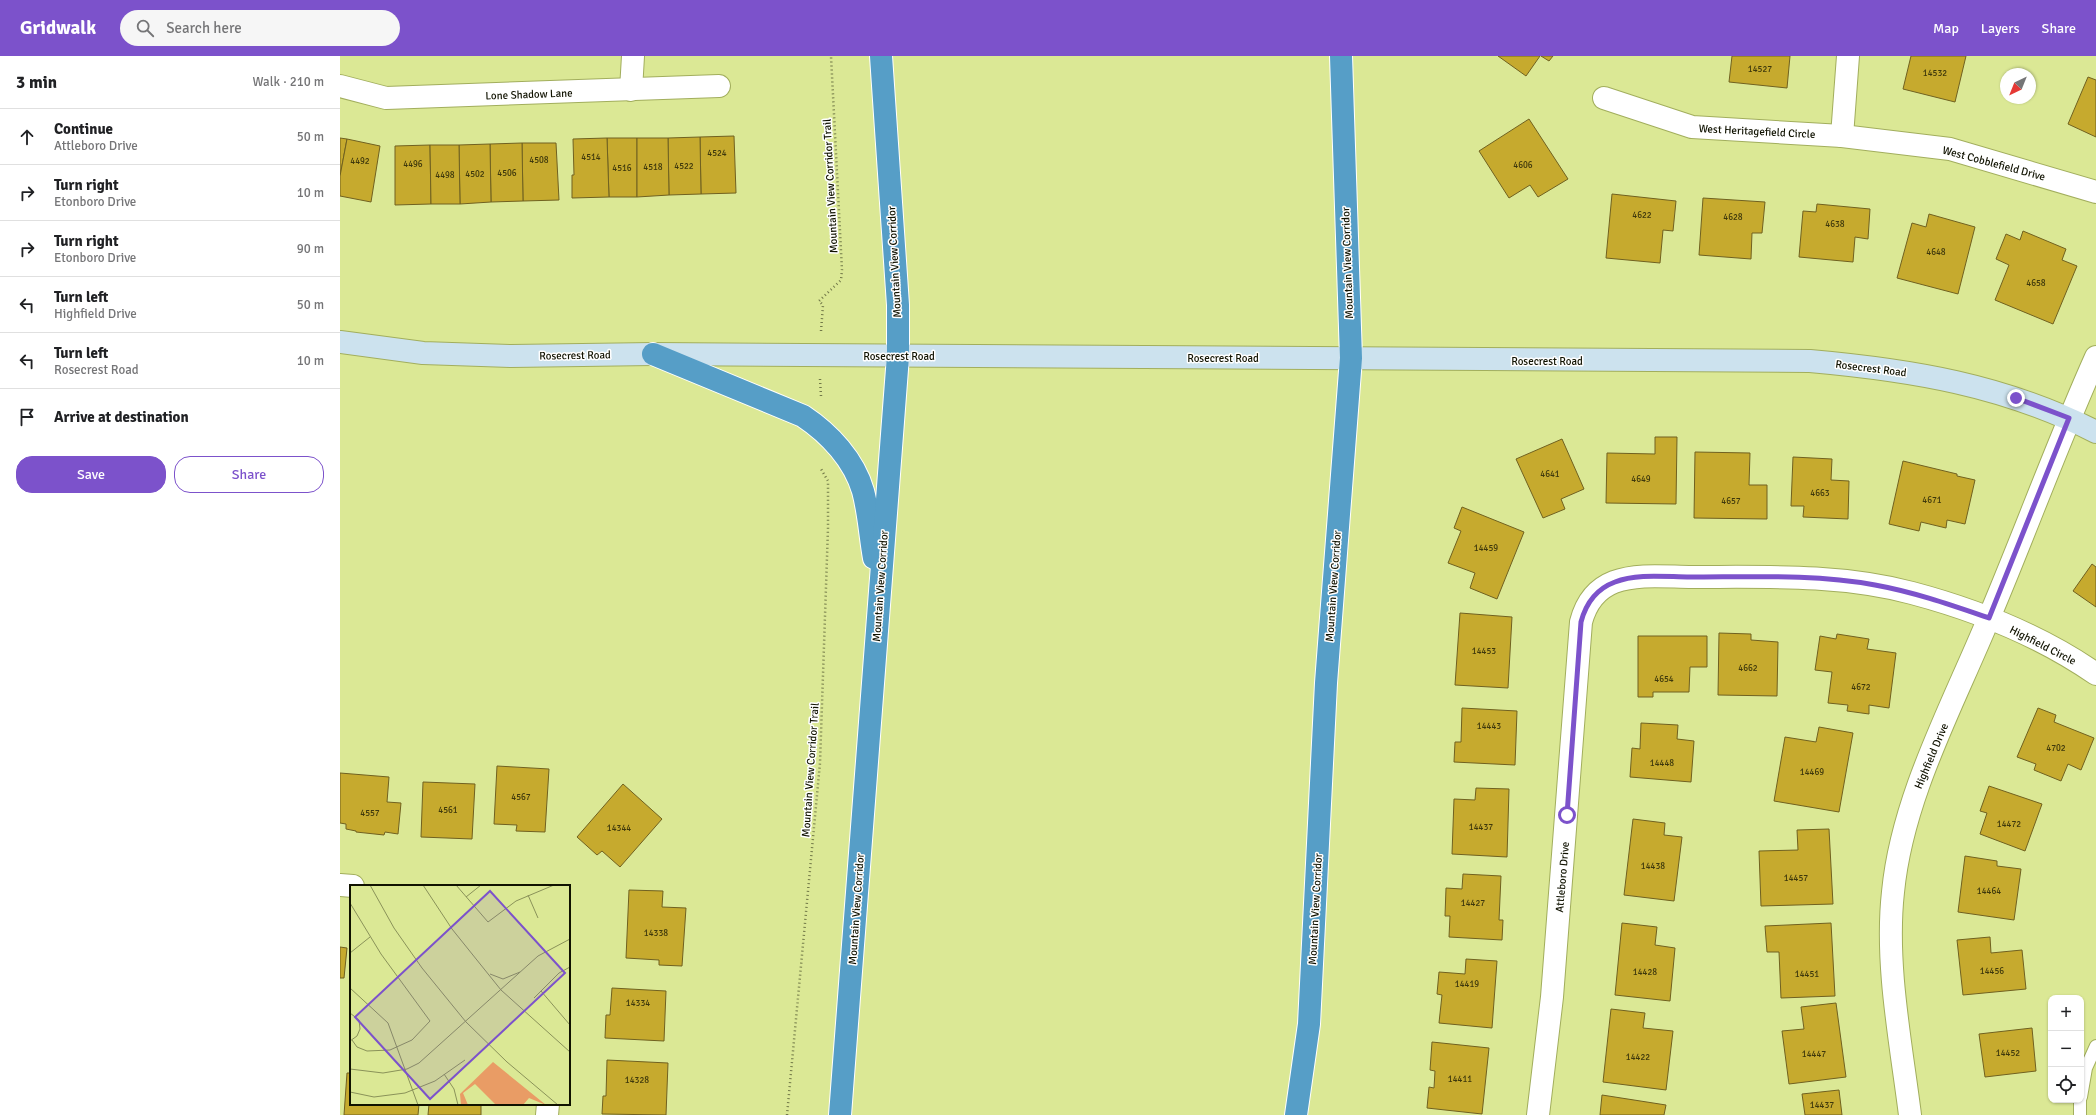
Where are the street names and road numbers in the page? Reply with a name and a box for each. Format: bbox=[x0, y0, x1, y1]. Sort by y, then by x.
street label: Lone Shadow Lane bbox=[485, 86, 573, 103]
street label: Mountain View Corridor Trail bbox=[820, 118, 841, 254]
street label: West Heritagefield Circle bbox=[1698, 122, 1816, 141]
street label: West Cobblefield Drive bbox=[1941, 143, 2047, 183]
street label: Mountain View Corridor bbox=[885, 206, 904, 318]
street label: Mountain View Corridor bbox=[1339, 207, 1356, 319]
street label: Rosecrest Road bbox=[539, 348, 611, 363]
street label: Rosecrest Road bbox=[863, 350, 935, 363]
street label: Rosecrest Road bbox=[1187, 352, 1259, 365]
street label: Rosecrest Road bbox=[1511, 355, 1583, 368]
street label: Rosecrest Road bbox=[1835, 358, 1907, 379]
street label: Mountain View Corridor bbox=[870, 530, 891, 642]
street label: Mountain View Corridor bbox=[1323, 530, 1344, 642]
street label: Highfield Circle bbox=[2007, 623, 2078, 668]
street label: Mountain View Corridor Trail bbox=[799, 702, 822, 838]
street label: Highfield Drive bbox=[1912, 721, 1951, 791]
street label: Attleboro Drive bbox=[1553, 841, 1572, 913]
street label: Mountain View Corridor bbox=[846, 853, 867, 965]
street label: Mountain View Corridor bbox=[1306, 853, 1325, 965]

